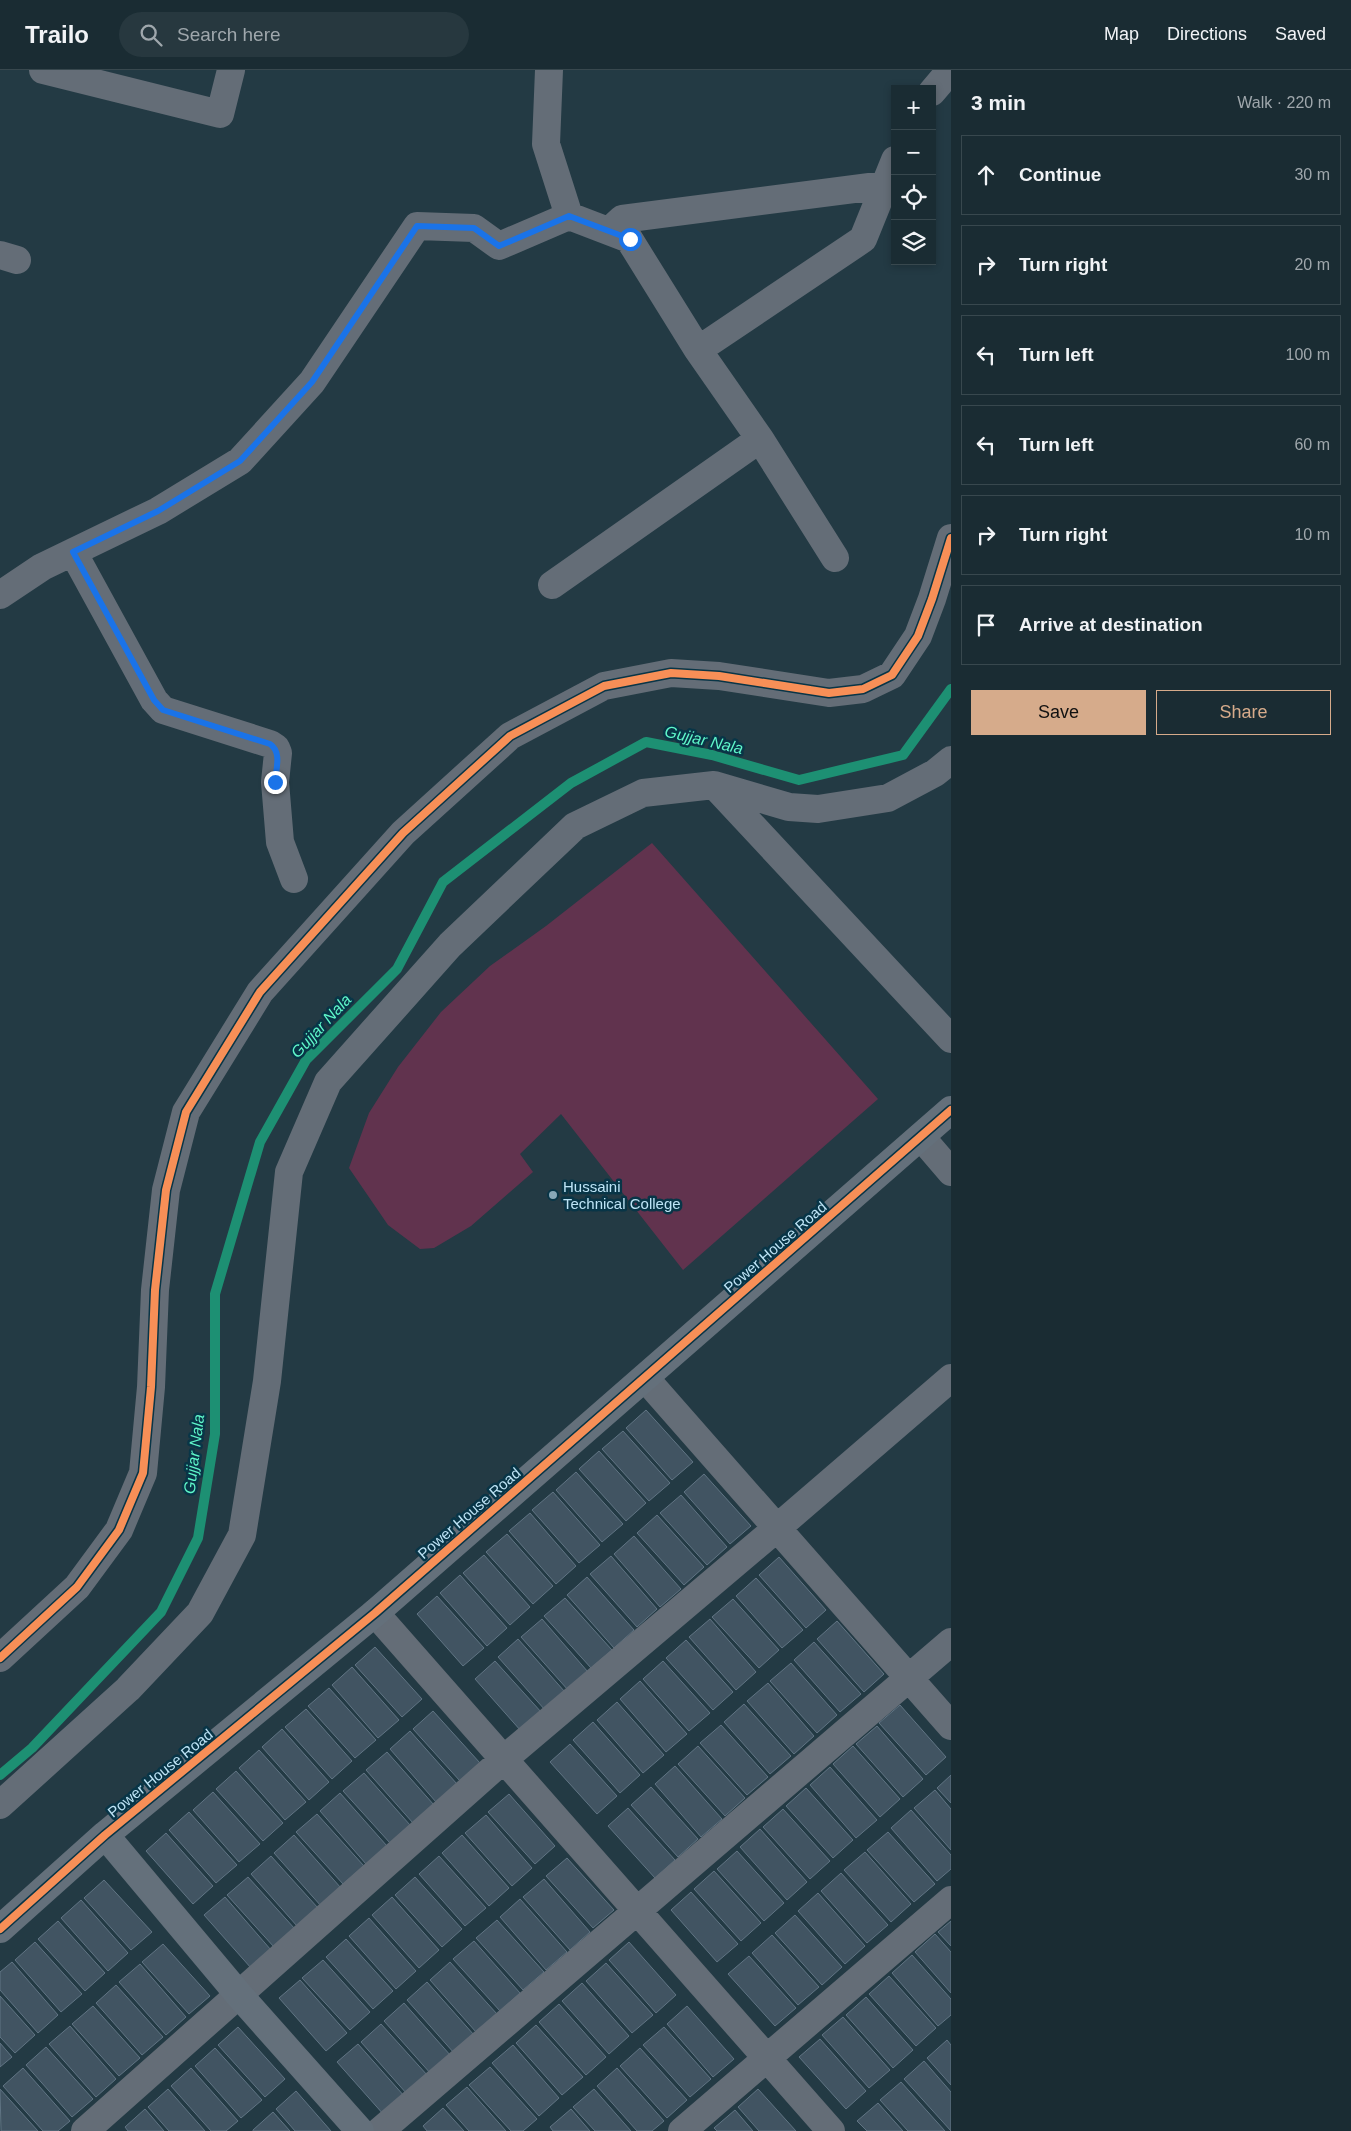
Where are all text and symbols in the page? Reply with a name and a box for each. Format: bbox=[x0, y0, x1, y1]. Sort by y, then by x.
search box bbox=[119, 12, 469, 57]
text: Trailo bbox=[25, 21, 89, 48]
icon: search bbox=[137, 21, 165, 49]
text: Search here bbox=[177, 24, 281, 45]
text: Map bbox=[1104, 24, 1139, 44]
text: Directions bbox=[1167, 24, 1247, 44]
text: Saved bbox=[1275, 24, 1326, 44]
map controls bbox=[891, 85, 936, 265]
button: + bbox=[891, 85, 936, 130]
text: 3 min bbox=[971, 91, 1026, 114]
text: Walk · 220 m bbox=[1237, 94, 1331, 111]
button: − bbox=[891, 130, 936, 175]
icon: ahead bbox=[972, 161, 1000, 189]
text: Continue bbox=[1019, 164, 1101, 185]
text: 30 m bbox=[1294, 166, 1330, 183]
button: locate bbox=[891, 175, 936, 220]
button: layers bbox=[891, 220, 936, 265]
route start bbox=[619, 228, 642, 251]
icon: right bbox=[972, 251, 1000, 279]
text: Turn right bbox=[1019, 254, 1107, 275]
text: 20 m bbox=[1294, 256, 1330, 273]
icon: left bbox=[972, 341, 1000, 369]
text: Turn left bbox=[1019, 344, 1094, 365]
text: 100 m bbox=[1286, 346, 1330, 363]
icon: left bbox=[972, 431, 1000, 459]
text: Turn left bbox=[1019, 434, 1094, 455]
text: 60 m bbox=[1294, 436, 1330, 453]
icon: right bbox=[972, 521, 1000, 549]
text: Turn right bbox=[1019, 524, 1107, 545]
text: 10 m bbox=[1294, 526, 1330, 543]
icon: arrive bbox=[972, 611, 1000, 639]
text: Arrive at destination bbox=[1019, 614, 1203, 635]
button: Save bbox=[971, 690, 1146, 735]
button: Share bbox=[1156, 690, 1331, 735]
water label: Gujjar Nala bbox=[663, 723, 745, 757]
route end bbox=[264, 771, 287, 794]
water label: Gujjar Nala bbox=[287, 991, 355, 1061]
place label: Hussaini Technical College bbox=[563, 1178, 681, 1212]
marker: Hussaini Technical College bbox=[547, 1189, 559, 1201]
street label: Power House Road bbox=[720, 1198, 830, 1296]
water label: Gujjar Nala bbox=[181, 1413, 207, 1495]
street label: Power House Road bbox=[414, 1464, 524, 1562]
street label: Power House Road bbox=[104, 1725, 216, 1821]

